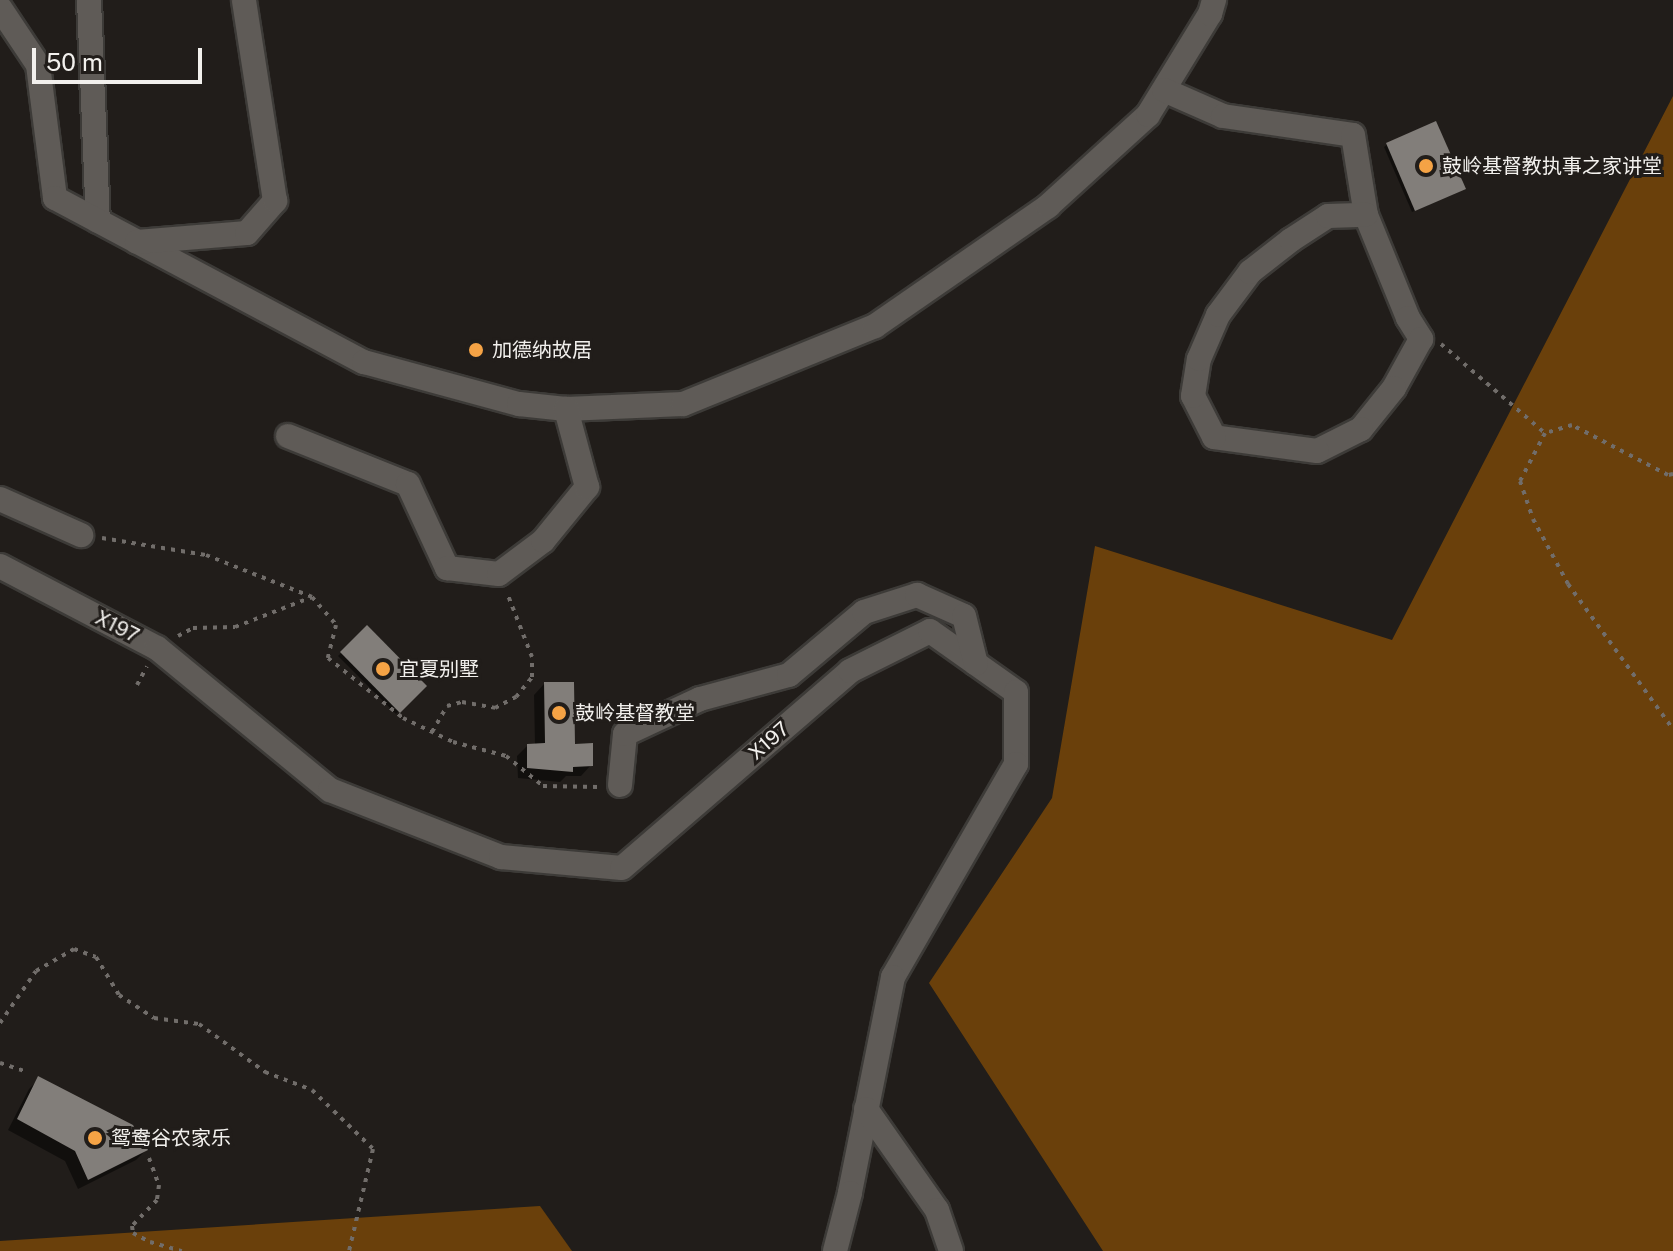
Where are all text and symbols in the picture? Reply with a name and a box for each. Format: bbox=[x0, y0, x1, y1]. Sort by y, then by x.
scale bar bbox=[36, 32, 206, 82]
text: 50 m bbox=[46, 48, 103, 76]
place label: 鼓岭基督教执事之家讲堂 bbox=[1442, 154, 1662, 178]
marker: 鼓岭基督教执事之家讲堂 bbox=[1417, 157, 1435, 175]
place label: 加德纳故居 bbox=[492, 338, 592, 362]
marker: 加德纳故居 bbox=[467, 341, 485, 359]
street label: X197 bbox=[91, 606, 143, 648]
place label: 宜夏别墅 bbox=[399, 657, 479, 681]
marker: 宜夏别墅 bbox=[374, 660, 392, 678]
place label: 鼓岭基督教堂 bbox=[575, 701, 695, 725]
marker: 鼓岭基督教堂 bbox=[550, 704, 568, 722]
street label: X197 bbox=[744, 717, 794, 765]
place label: 鸳鸯谷农家乐 bbox=[111, 1126, 231, 1150]
marker: 鸳鸯谷农家乐 bbox=[86, 1129, 104, 1147]

